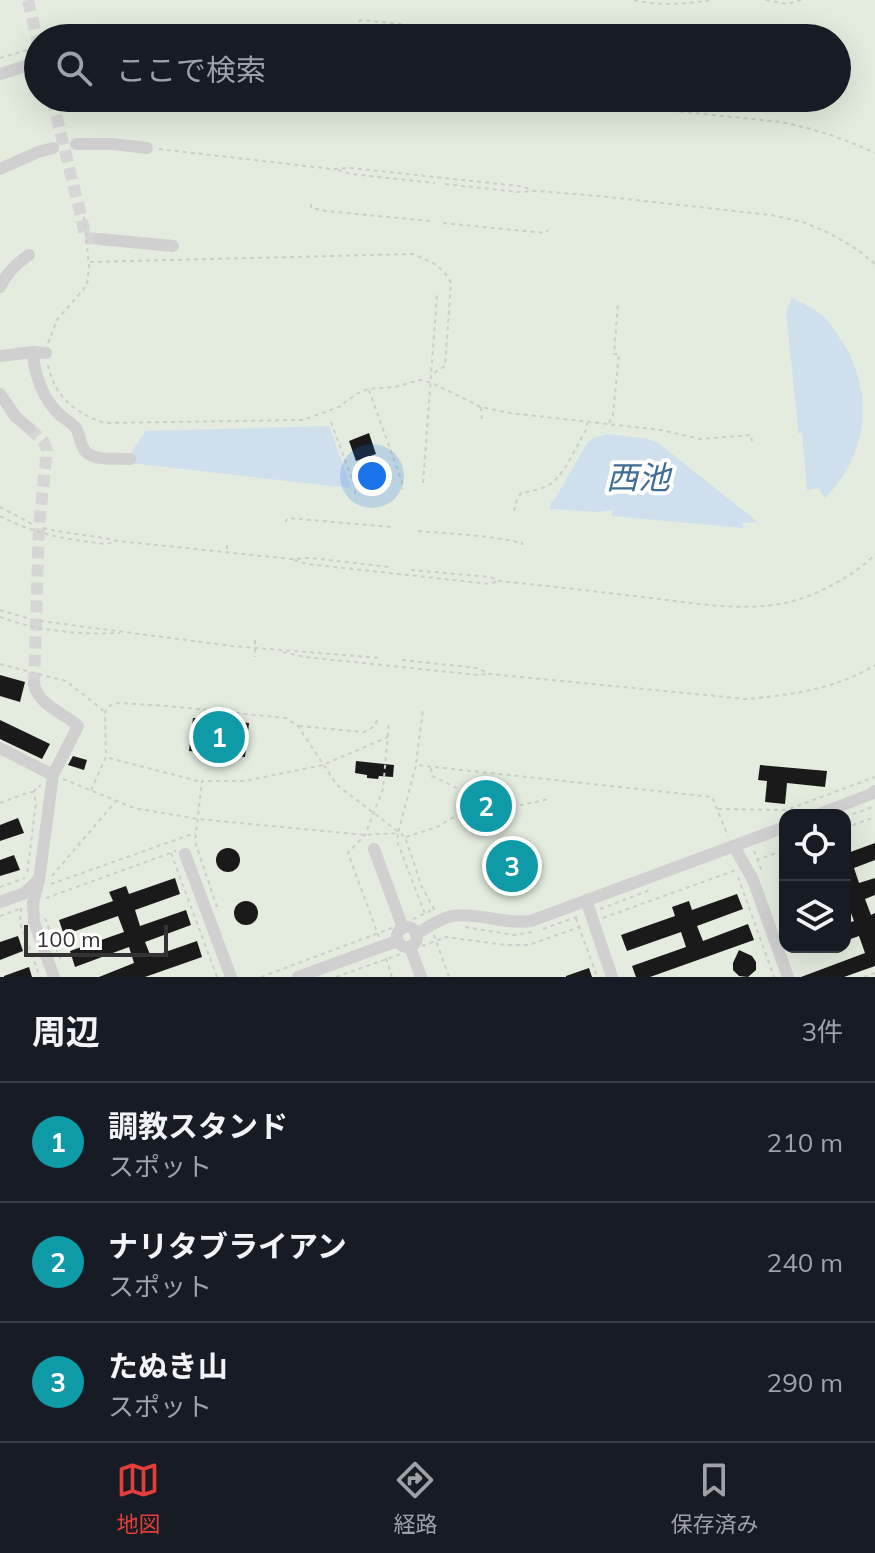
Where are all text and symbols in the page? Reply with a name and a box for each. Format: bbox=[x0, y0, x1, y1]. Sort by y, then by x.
search box bbox=[24, 24, 851, 112]
icon: search bbox=[52, 46, 96, 90]
text: ここで検索 bbox=[116, 51, 266, 89]
your location bbox=[352, 456, 392, 496]
water label: 西池 bbox=[606, 457, 673, 497]
pin: 1 bbox=[193, 707, 245, 767]
pin: 2 bbox=[460, 776, 512, 836]
map controls bbox=[779, 809, 851, 953]
button: locate bbox=[779, 809, 851, 881]
pin: 3 bbox=[486, 836, 538, 896]
button: layers bbox=[779, 881, 851, 953]
scale bar bbox=[24, 921, 168, 957]
text: 100 m bbox=[36, 925, 101, 953]
text: 周辺 bbox=[32, 1010, 100, 1053]
text: 3件 bbox=[801, 1015, 843, 1048]
text: 調教スタンド bbox=[108, 1107, 288, 1145]
text: 1 bbox=[50, 1126, 66, 1159]
text: 210 m bbox=[767, 1126, 843, 1159]
text: スポット bbox=[108, 1150, 212, 1183]
text: ナリタブライアン bbox=[108, 1227, 347, 1265]
text: 2 bbox=[50, 1246, 66, 1279]
text: 240 m bbox=[767, 1246, 843, 1279]
text: スポット bbox=[108, 1270, 212, 1303]
text: たぬき山 bbox=[108, 1347, 227, 1385]
text: 3 bbox=[50, 1366, 66, 1399]
text: 290 m bbox=[767, 1366, 843, 1399]
text: スポット bbox=[108, 1390, 212, 1423]
tab: 地図 bbox=[116, 1458, 161, 1538]
tab: 経路 bbox=[393, 1458, 438, 1538]
tab: 保存済み bbox=[670, 1458, 759, 1538]

